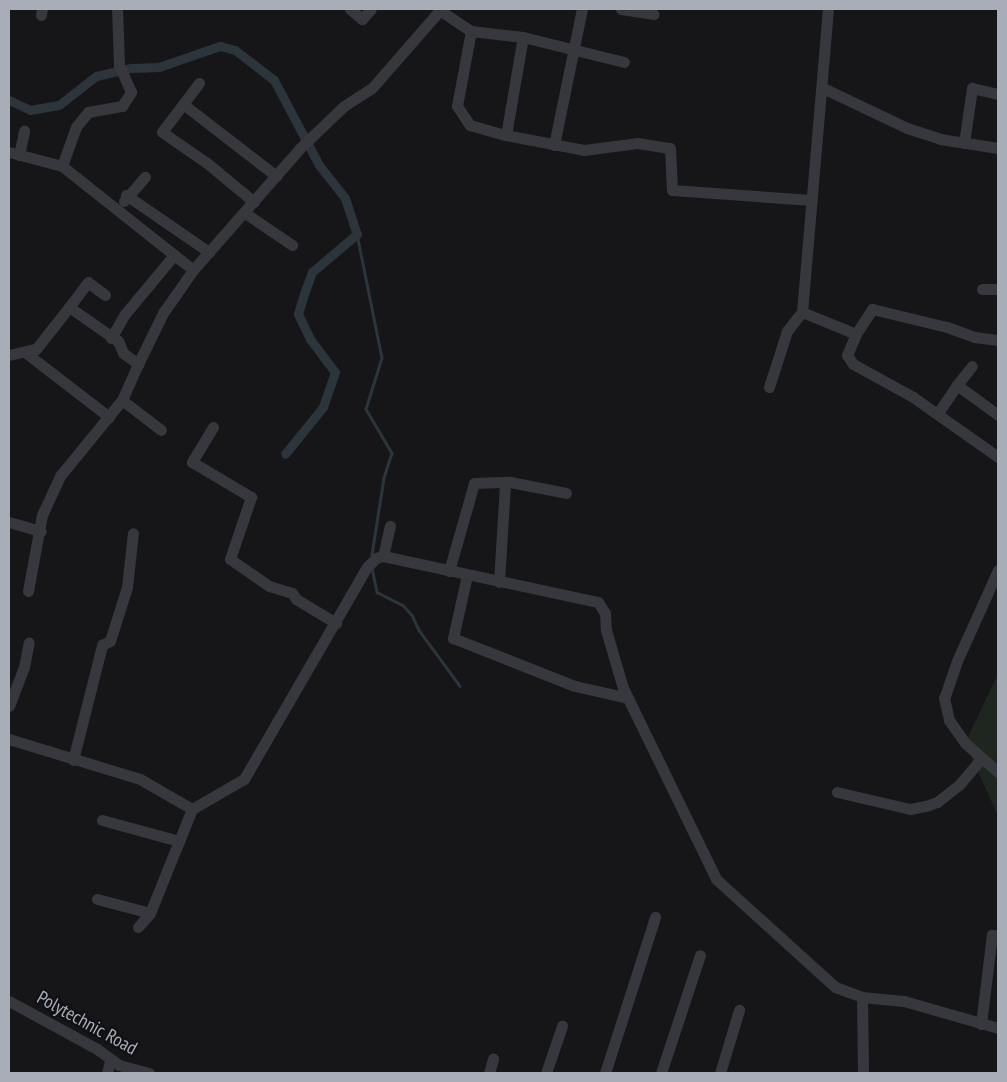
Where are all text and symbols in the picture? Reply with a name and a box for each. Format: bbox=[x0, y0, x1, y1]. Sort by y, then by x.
street label: Polytechnic Road bbox=[33, 986, 141, 1060]

